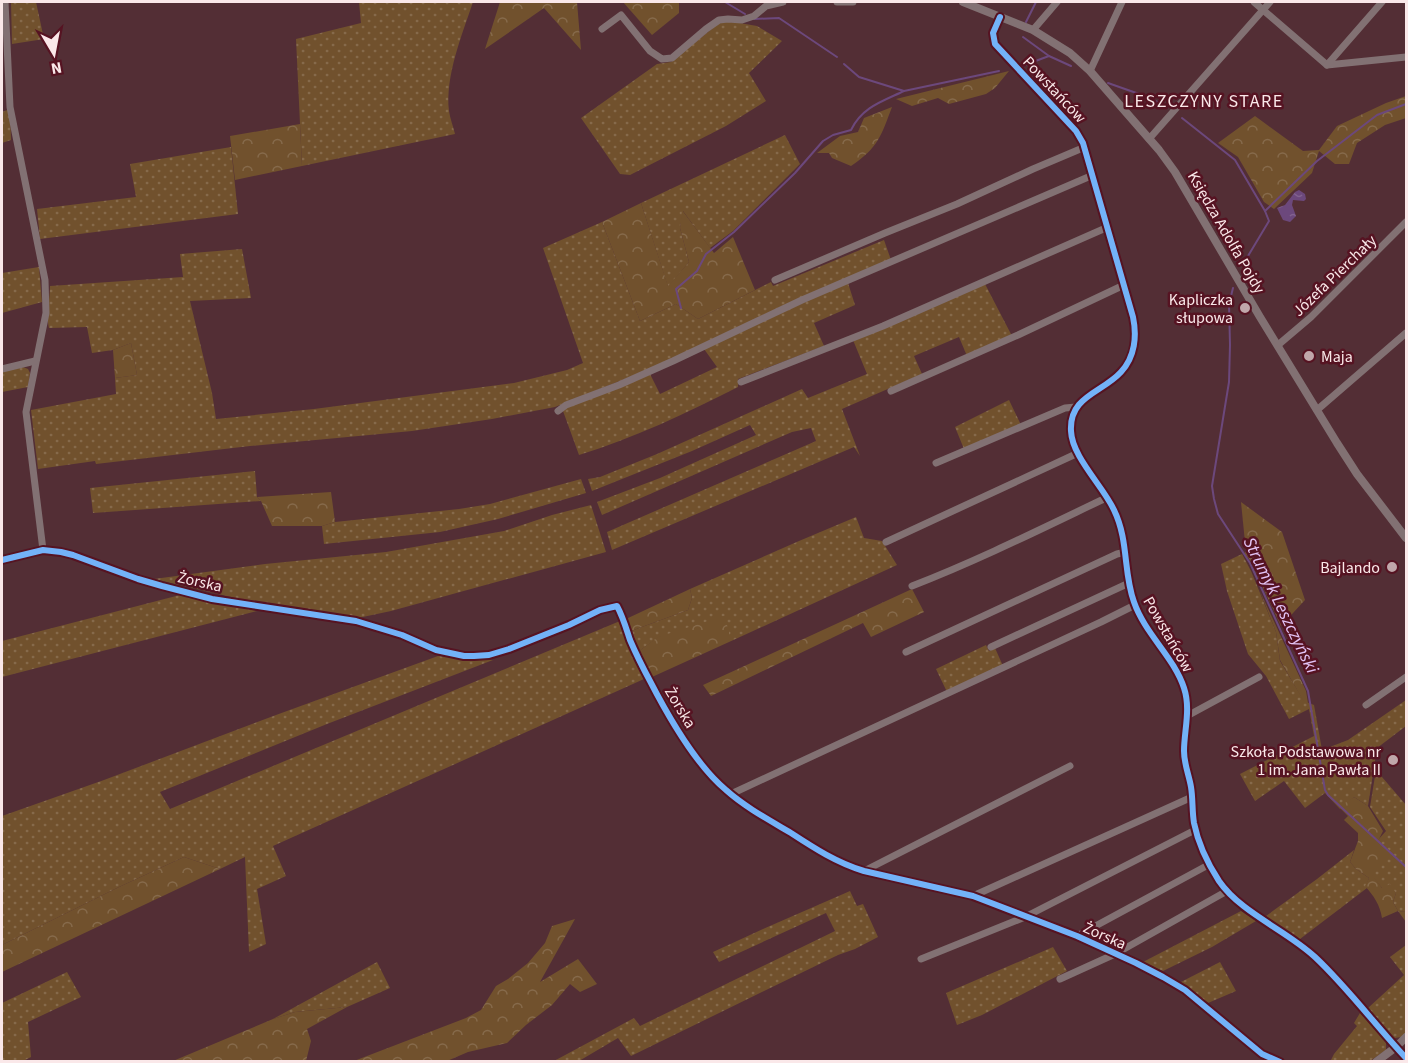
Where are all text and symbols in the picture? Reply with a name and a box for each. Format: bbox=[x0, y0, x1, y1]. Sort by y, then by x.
north arrow bbox=[24, 24, 84, 84]
street label: Powstańców bbox=[1018, 51, 1091, 128]
text: N bbox=[49, 56, 64, 80]
district label: LESZCZYNY STARE bbox=[1124, 89, 1284, 114]
street label: Księdza Adolfa Pojdy bbox=[1182, 167, 1270, 298]
street label: Józefa Pierchały bbox=[1288, 230, 1382, 322]
place label: Kapliczka słupowa bbox=[1169, 289, 1233, 329]
marker: Kapliczka słupowa bbox=[1238, 301, 1252, 315]
place label: Maja bbox=[1321, 346, 1353, 368]
marker: Maja bbox=[1302, 349, 1316, 363]
water label: Strumyk Leszczyński bbox=[1237, 533, 1325, 678]
place label: Bajlando bbox=[1320, 557, 1380, 579]
marker: Bajlando bbox=[1385, 560, 1399, 574]
street label: Żorska bbox=[175, 566, 224, 598]
street label: Powstańców bbox=[1138, 593, 1199, 677]
street label: Żorska bbox=[659, 683, 701, 732]
place label: Szkoła Podstawowa nr 1 im. Jana Pawła II bbox=[1231, 741, 1381, 781]
marker: Szkoła Podstawowa nr 1 im. Jana Pawła II bbox=[1386, 753, 1400, 767]
street label: Żorska bbox=[1080, 917, 1130, 955]

